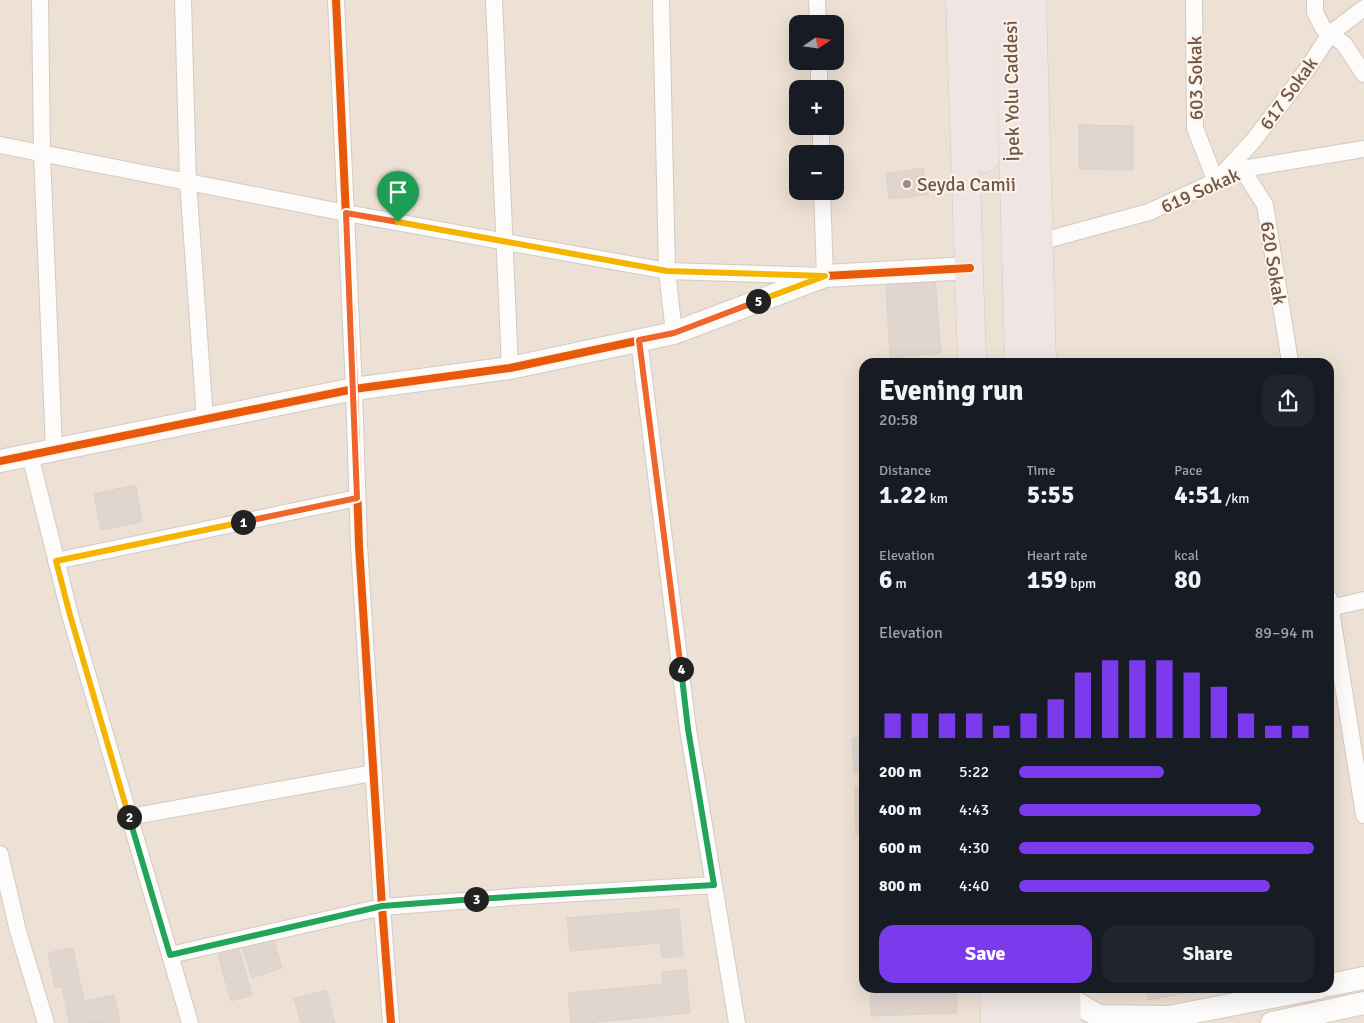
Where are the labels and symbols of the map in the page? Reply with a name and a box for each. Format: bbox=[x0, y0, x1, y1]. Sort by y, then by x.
north arrow bbox=[789, 15, 844, 70]
street label: İpek Yolu Caddesi bbox=[999, 20, 1025, 162]
street label: 603 Sokak bbox=[1183, 35, 1209, 120]
street label: 617 Sokak bbox=[1254, 52, 1324, 135]
street label: 619 Sokak bbox=[1157, 163, 1244, 219]
pin bbox=[377, 171, 419, 222]
place label: Seyda Camii bbox=[917, 173, 1016, 197]
marker: Seyda Camii bbox=[901, 178, 913, 190]
street label: 620 Sokak bbox=[1255, 220, 1292, 307]
pin: 5 bbox=[746, 288, 770, 314]
pin: 1 bbox=[230, 510, 256, 534]
pin: 4 bbox=[668, 656, 694, 682]
pin: 2 bbox=[116, 804, 142, 830]
pin: 3 bbox=[464, 886, 488, 912]

